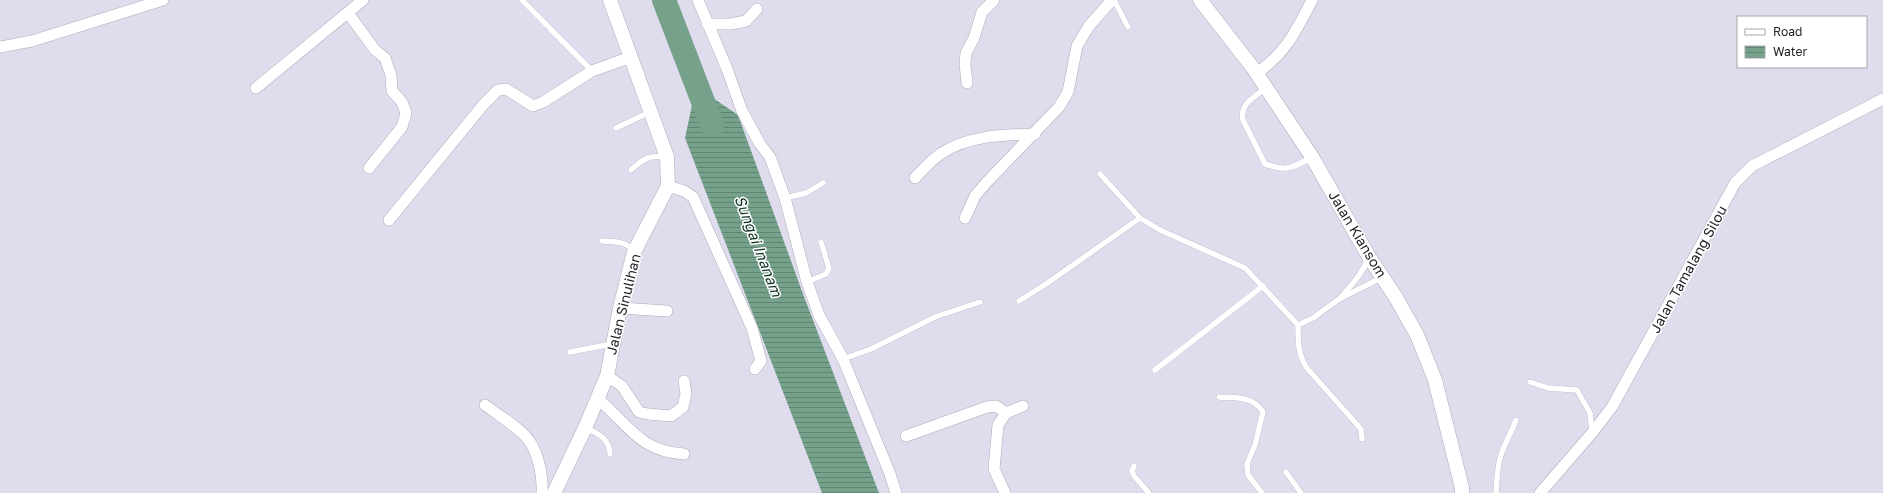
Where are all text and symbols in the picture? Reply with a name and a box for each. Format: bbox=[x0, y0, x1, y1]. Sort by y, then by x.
legend bbox=[1737, 16, 1867, 68]
text: Road bbox=[1773, 24, 1802, 39]
text: Water bbox=[1773, 44, 1807, 59]
street label: Jalan Kiansom bbox=[1325, 187, 1391, 281]
water label: Sungai Inanam bbox=[731, 193, 787, 300]
street label: Jalan Tamalang Silou bbox=[1646, 202, 1730, 336]
street label: Jalan Sinulihan bbox=[602, 252, 644, 356]

